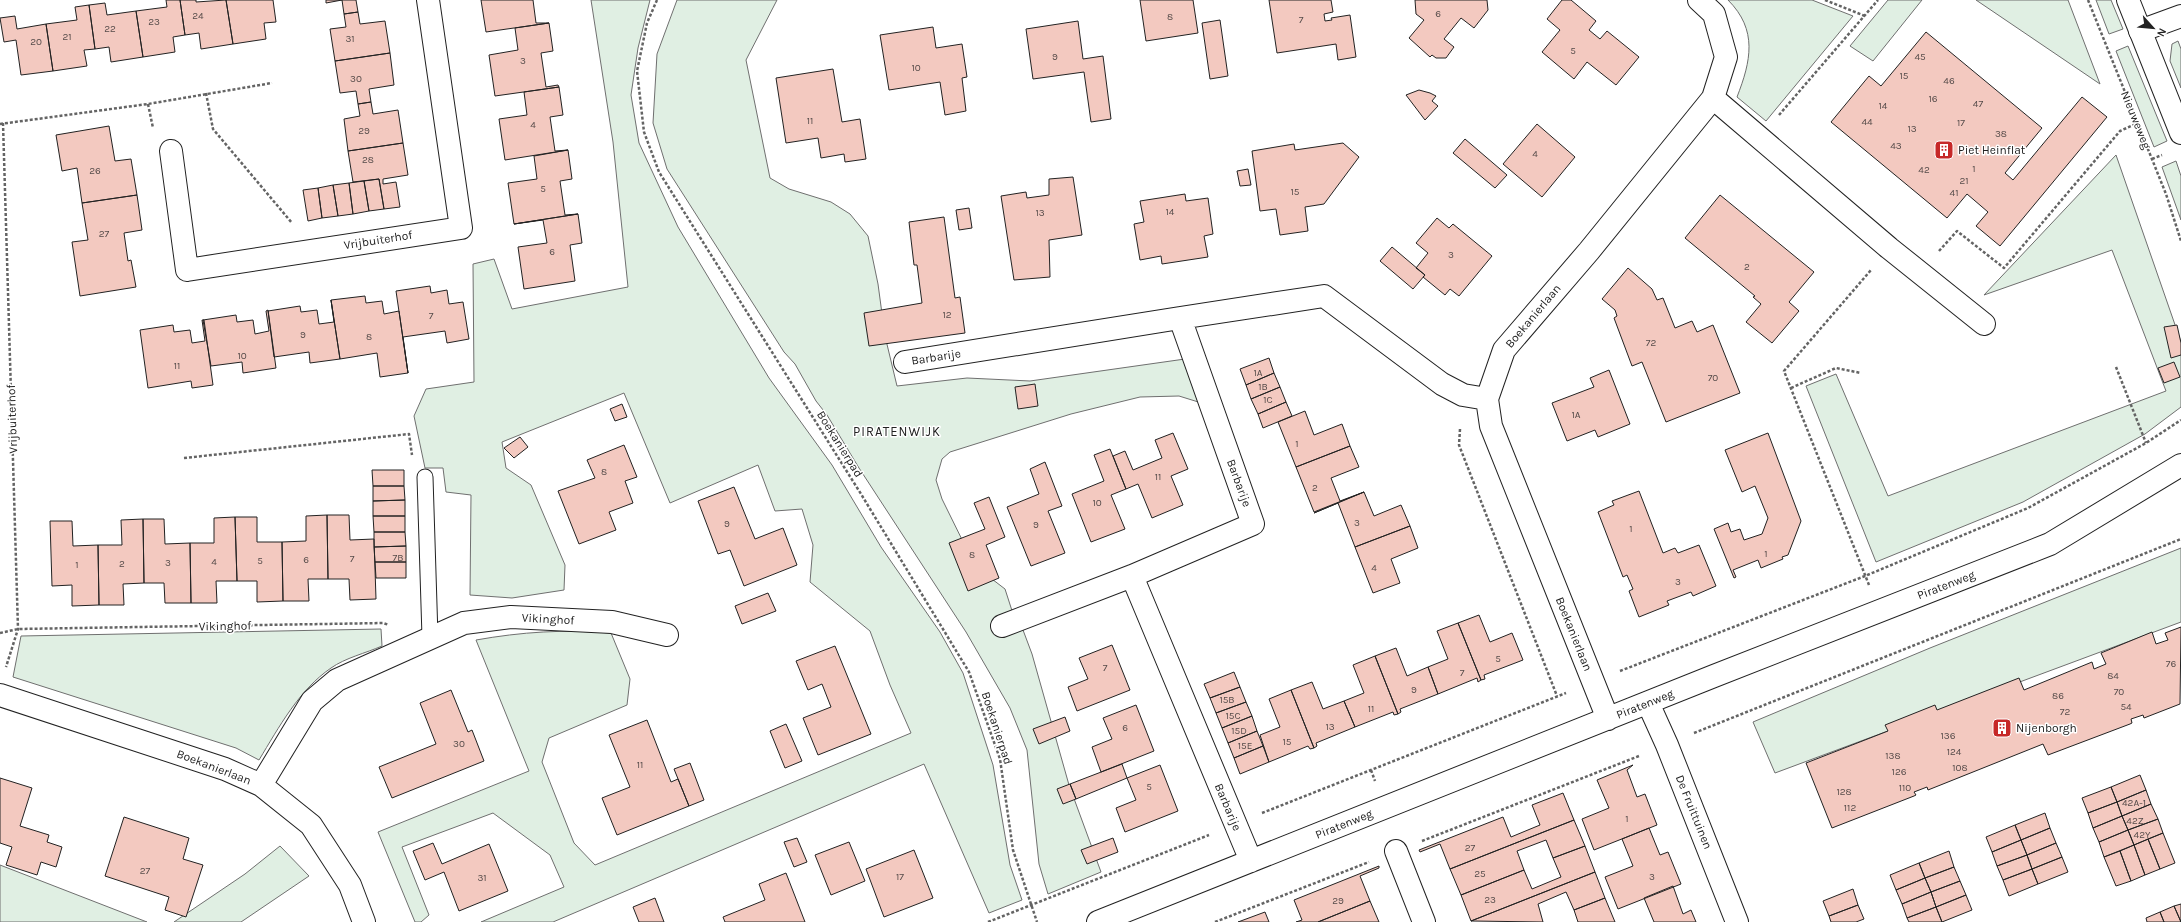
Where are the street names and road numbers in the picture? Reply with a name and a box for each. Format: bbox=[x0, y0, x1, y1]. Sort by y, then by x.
street label: Nieuweweg bbox=[2118, 89, 2154, 151]
street label: Vrijbuiterhof bbox=[343, 228, 414, 252]
street label: Boekanierlaan bbox=[1502, 281, 1564, 351]
street label: Barbarije bbox=[910, 346, 962, 368]
street label: Vrijbuiterhof bbox=[4, 383, 20, 454]
street label: Boekanierpad bbox=[814, 408, 866, 480]
street label: Barbarije bbox=[1224, 457, 1254, 509]
street label: Piratenweg bbox=[1915, 568, 1977, 602]
street label: Boekanierlaan bbox=[1553, 595, 1595, 673]
street label: Vikinghof bbox=[521, 611, 576, 627]
street label: Vikinghof bbox=[199, 619, 252, 633]
street label: Piratenweg bbox=[1614, 686, 1676, 722]
street label: Boekanierpad bbox=[979, 690, 1015, 766]
street label: Boekanierlaan bbox=[175, 746, 253, 788]
street label: De Fruittuinen bbox=[1673, 773, 1715, 851]
street label: Barbarije bbox=[1212, 781, 1244, 833]
street label: Piratenweg bbox=[1313, 806, 1375, 842]

